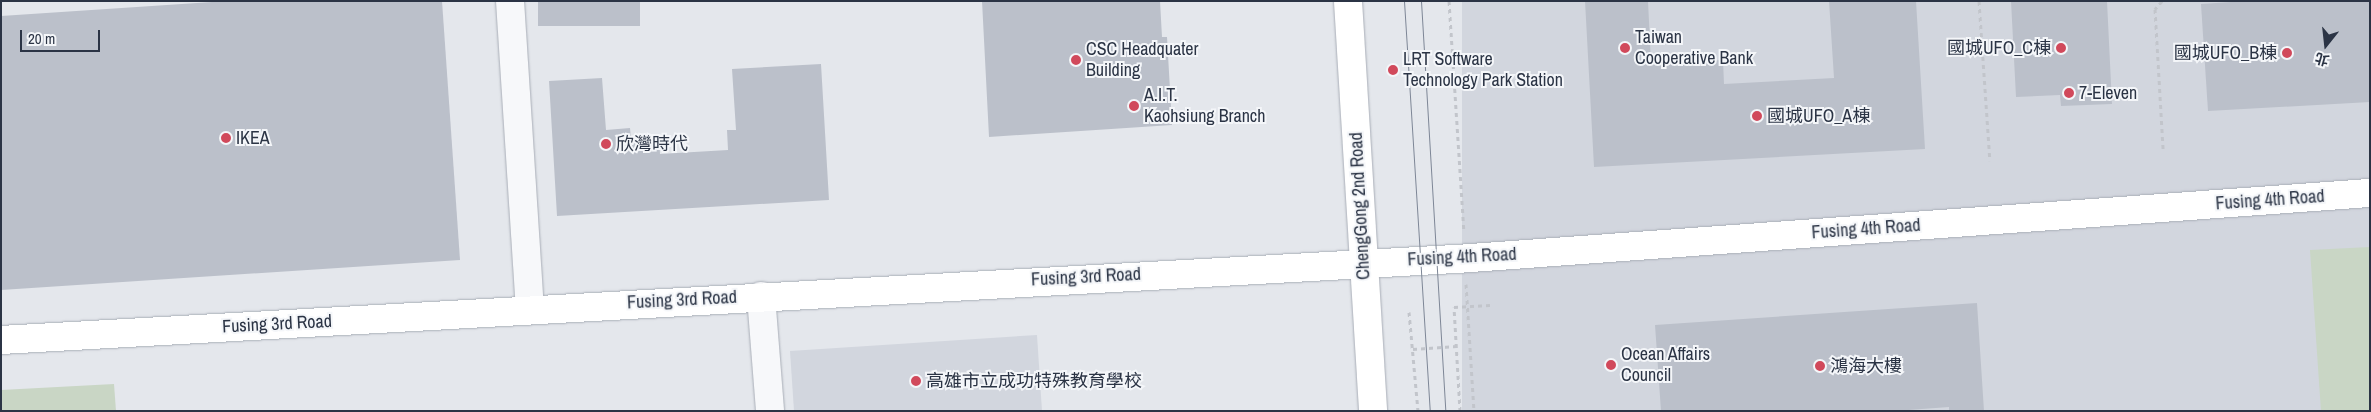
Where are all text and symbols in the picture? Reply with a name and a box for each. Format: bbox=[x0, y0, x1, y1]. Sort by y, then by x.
scale bar bbox=[22, 20, 102, 52]
north arrow bbox=[2301, 20, 2351, 70]
place label: Taiwan Cooperative Bank bbox=[1635, 27, 1753, 70]
text: 20 m bbox=[28, 28, 55, 49]
place label: 國城UFO_C棟 bbox=[1947, 37, 2051, 59]
place label: CSC Headquater Building bbox=[1086, 39, 1198, 82]
marker: Taiwan Cooperative Bank bbox=[1619, 42, 1631, 54]
marker: 國城UFO_C棟 bbox=[2055, 42, 2067, 54]
place label: 國城UFO_B棟 bbox=[2174, 42, 2277, 64]
marker: 國城UFO_B棟 bbox=[2281, 47, 2293, 59]
place label: LRT Software Technology Park Station bbox=[1403, 49, 1563, 92]
text: 北 bbox=[2313, 49, 2331, 70]
marker: CSC Headquater Building bbox=[1070, 54, 1082, 66]
marker: LRT Software Technology Park Station bbox=[1387, 64, 1399, 76]
place label: 7-Eleven bbox=[2079, 82, 2137, 104]
place label: A.I.T. Kaohsiung Branch bbox=[1144, 85, 1265, 128]
marker: 7-Eleven bbox=[2063, 87, 2075, 99]
marker: A.I.T. Kaohsiung Branch bbox=[1128, 100, 1140, 112]
place label: 國城UFO_A棟 bbox=[1767, 105, 1870, 127]
marker: 國城UFO_A棟 bbox=[1751, 110, 1763, 122]
place label: IKEA bbox=[236, 127, 270, 149]
marker: IKEA bbox=[220, 132, 232, 144]
street label: ChengGong 2nd Road bbox=[1345, 132, 1375, 280]
place label: 欣灣時代 bbox=[616, 133, 688, 155]
marker: 欣灣時代 bbox=[600, 138, 612, 150]
street label: Fusing 4th Road bbox=[2215, 185, 2325, 215]
street label: Fusing 4th Road bbox=[1811, 214, 1921, 244]
street label: Fusing 4th Road bbox=[1407, 243, 1517, 271]
street label: Fusing 3rd Road bbox=[1031, 263, 1141, 291]
street label: Fusing 3rd Road bbox=[627, 286, 737, 314]
street label: Fusing 3rd Road bbox=[222, 310, 332, 338]
place label: Ocean Affairs Council bbox=[1621, 344, 1711, 386]
place label: 鴻海大樓 bbox=[1830, 355, 1902, 377]
marker: Ocean Affairs Council bbox=[1605, 359, 1617, 371]
marker: 鴻海大樓 bbox=[1814, 360, 1826, 372]
place label: 高雄市立成功特殊教育學校 bbox=[926, 370, 1142, 392]
marker: 高雄市立成功特殊教育學校 bbox=[910, 375, 922, 387]

